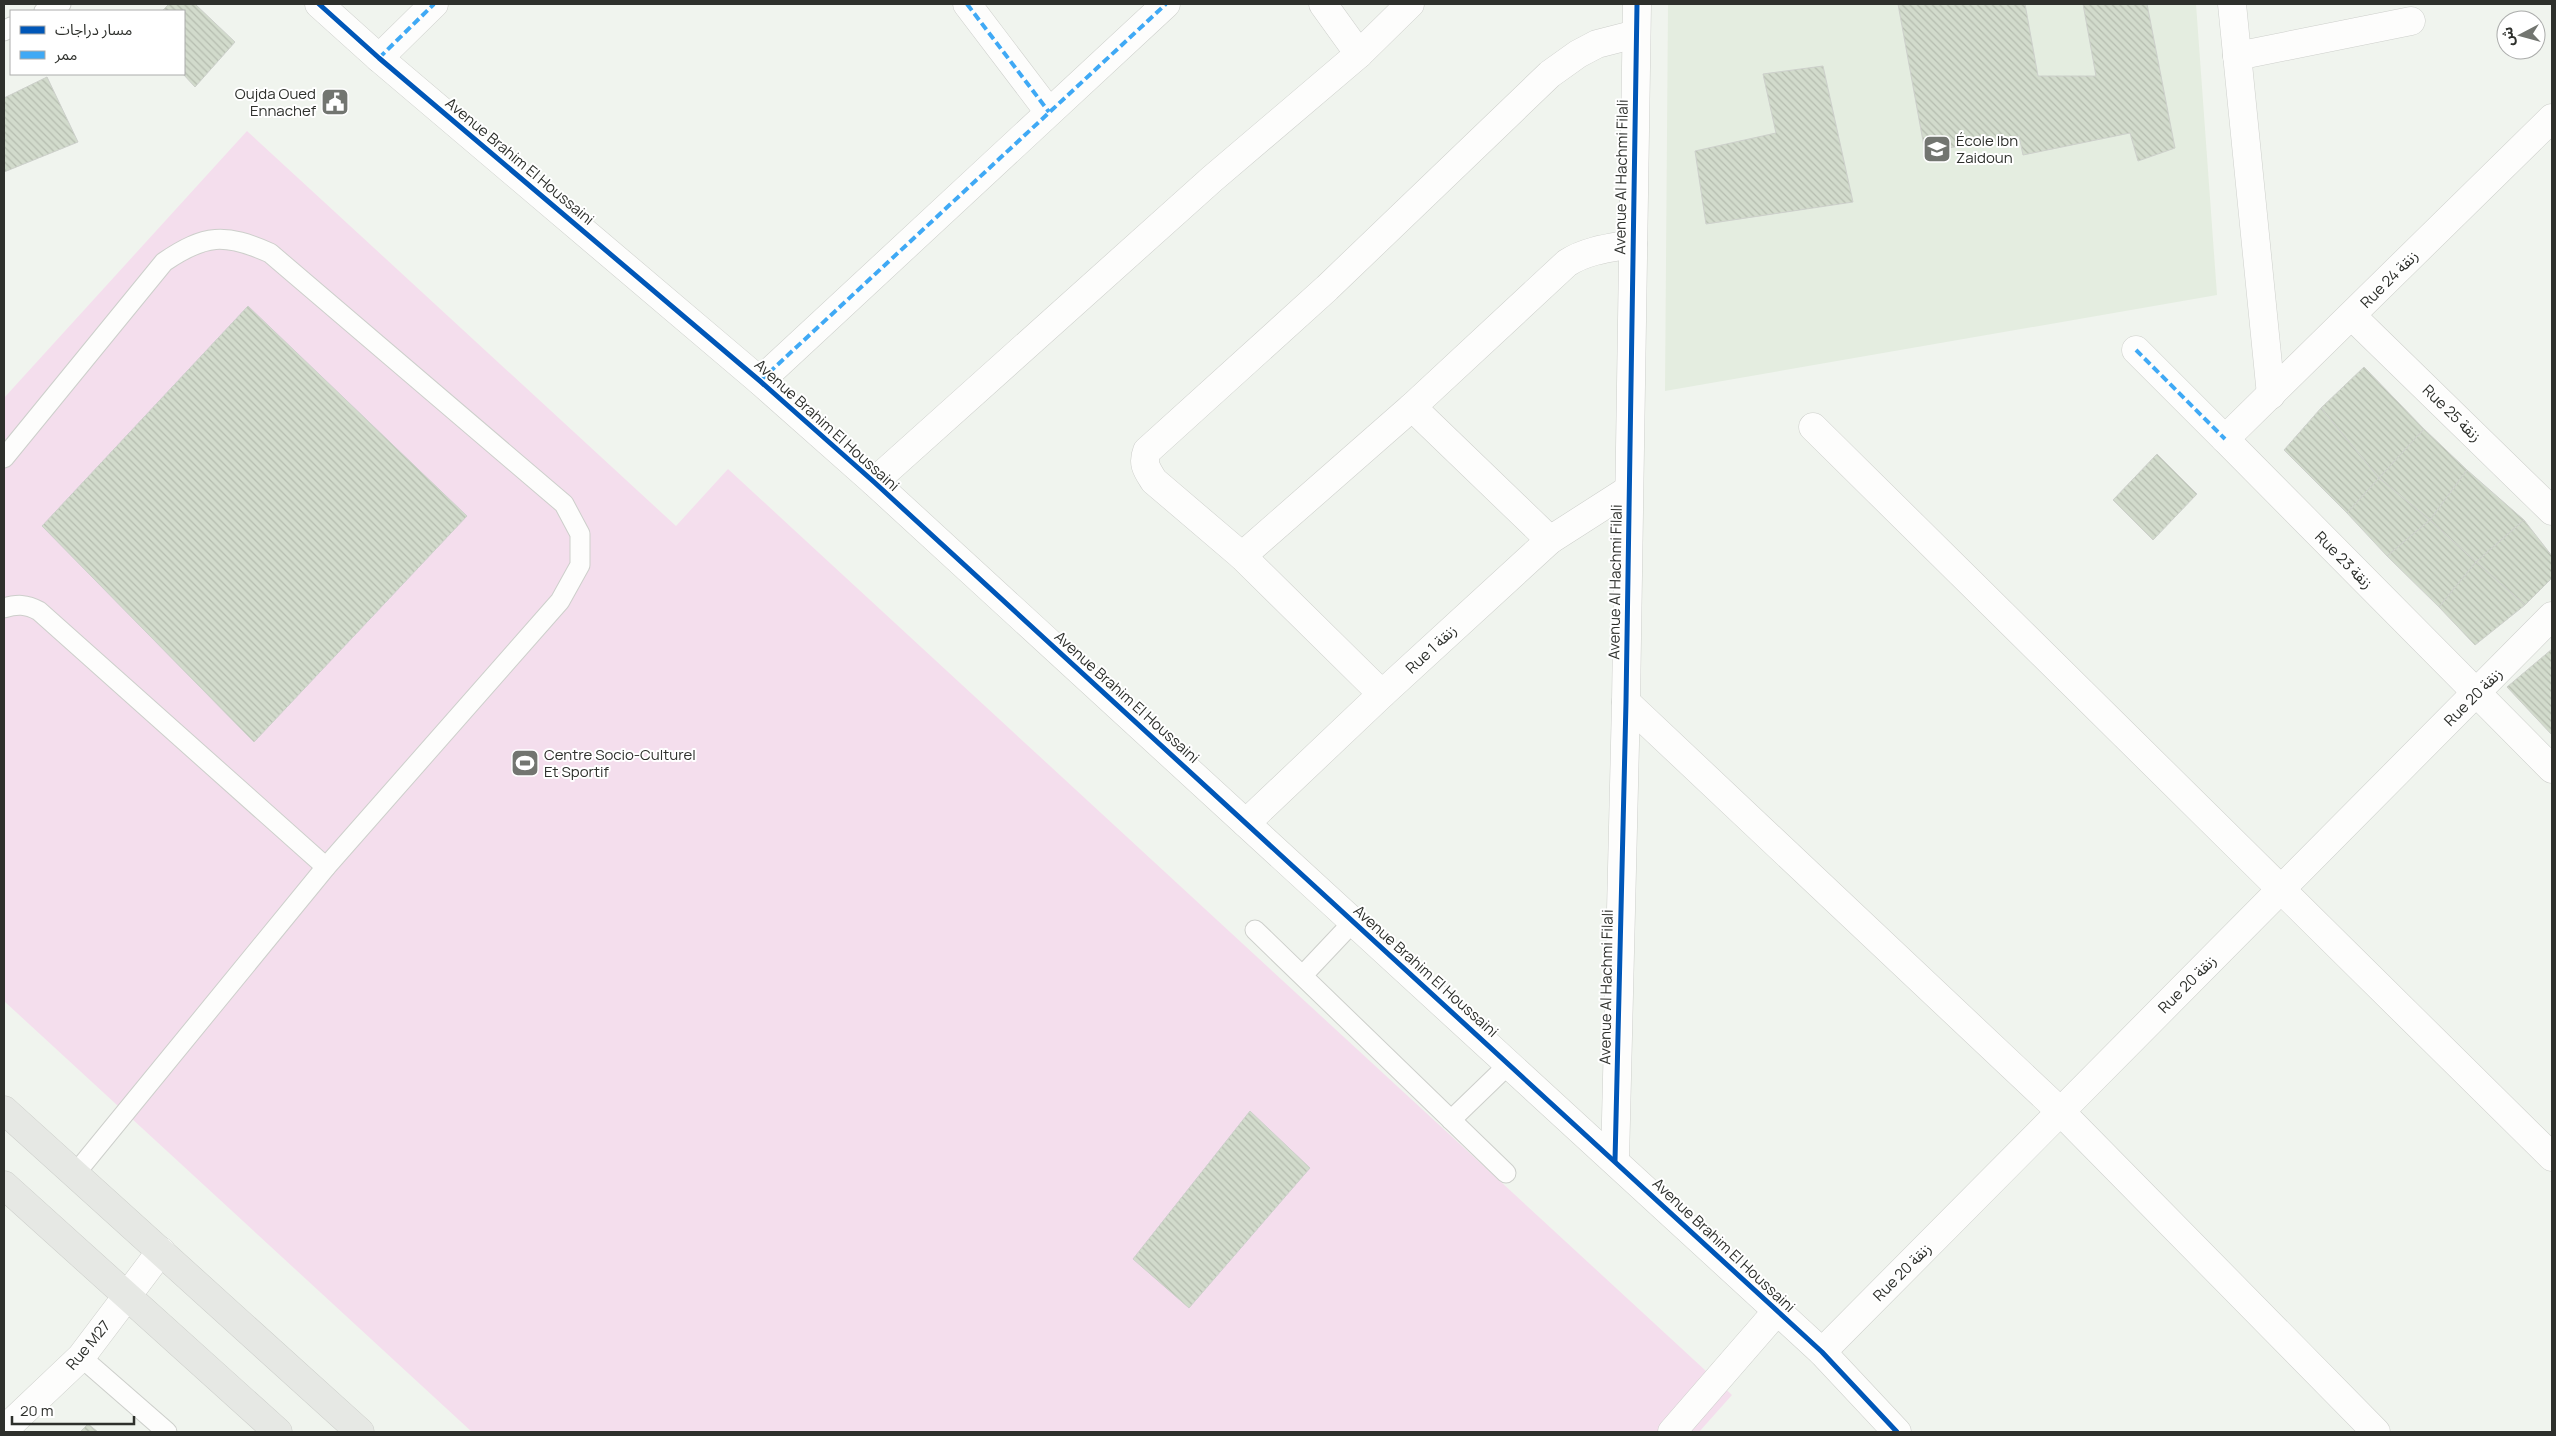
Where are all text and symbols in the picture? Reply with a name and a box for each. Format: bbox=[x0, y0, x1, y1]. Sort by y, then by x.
legend bbox=[10, 10, 185, 75]
north arrow bbox=[2496, 10, 2546, 60]
text: مسار دراجات bbox=[55, 19, 132, 40]
text: ش bbox=[2497, 26, 2518, 47]
text: ممر bbox=[54, 44, 78, 65]
place label: Oujda Oued Ennachef bbox=[235, 83, 317, 121]
public building icon: Oujda Oued Ennachef bbox=[320, 87, 350, 117]
street label: Avenue Brahim El Houssaini bbox=[441, 92, 599, 230]
street label: Avenue Al Hachmi Filali bbox=[1609, 99, 1633, 255]
place label: École Ibn Zaidoun bbox=[1956, 130, 2018, 168]
school or university icon: École Ibn Zaidoun bbox=[1922, 134, 1952, 164]
street label: Rue 24 زنقة bbox=[2355, 245, 2423, 313]
street label: Avenue Brahim El Houssaini bbox=[750, 354, 904, 496]
street label: Rue 25 زنقة bbox=[2418, 380, 2486, 446]
street label: Avenue Al Hachmi Filali bbox=[1603, 504, 1627, 660]
street label: Rue 23 زنقة bbox=[2310, 526, 2378, 594]
street label: Rue 1 زنقة bbox=[1401, 620, 1461, 678]
street label: Avenue Brahim El Houssaini bbox=[1050, 626, 1204, 768]
street label: Rue 20 زنقة bbox=[2439, 663, 2507, 731]
place label: Centre Socio-Culturel Et Sportif bbox=[544, 744, 696, 782]
sports icon: Centre Socio-Culturel Et Sportif bbox=[510, 748, 540, 778]
street label: Avenue Brahim El Houssaini bbox=[1349, 900, 1503, 1042]
street label: Avenue Al Hachmi Filali bbox=[1594, 909, 1618, 1065]
street label: Rue 20 زنقة bbox=[2153, 950, 2221, 1018]
street label: Avenue Brahim El Houssaini bbox=[1648, 1173, 1800, 1317]
street label: Rue 20 زنقة bbox=[1868, 1238, 1936, 1306]
street label: Rue M27 bbox=[61, 1316, 115, 1374]
scale bar bbox=[12, 1394, 135, 1426]
text: 20 m bbox=[20, 1400, 53, 1421]

